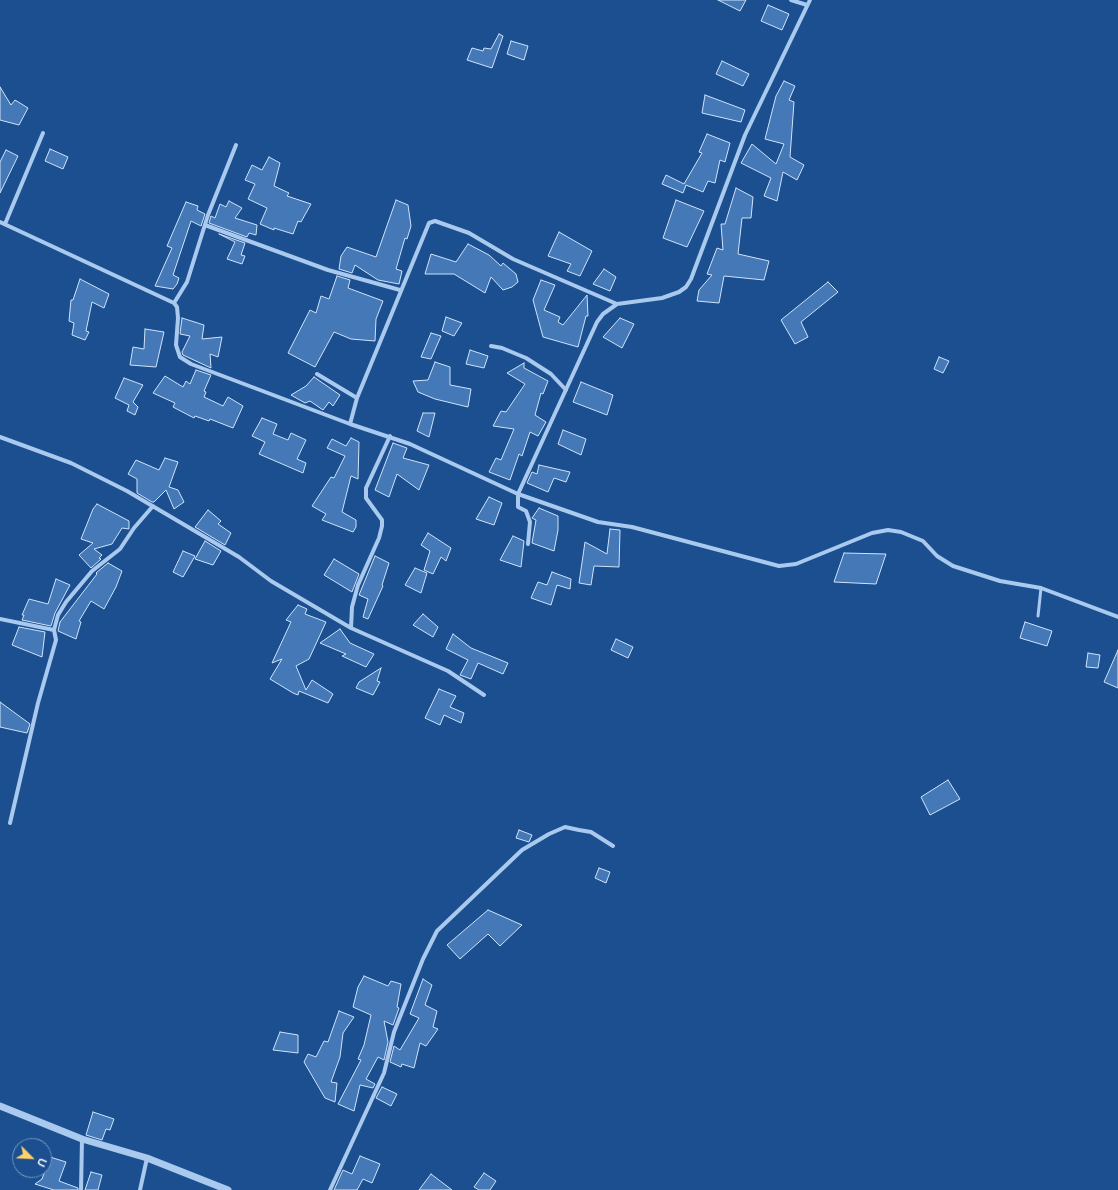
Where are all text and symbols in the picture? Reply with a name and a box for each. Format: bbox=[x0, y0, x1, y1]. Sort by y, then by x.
north arrow bbox=[12, 1138, 52, 1178]
text: U bbox=[34, 1156, 50, 1169]

